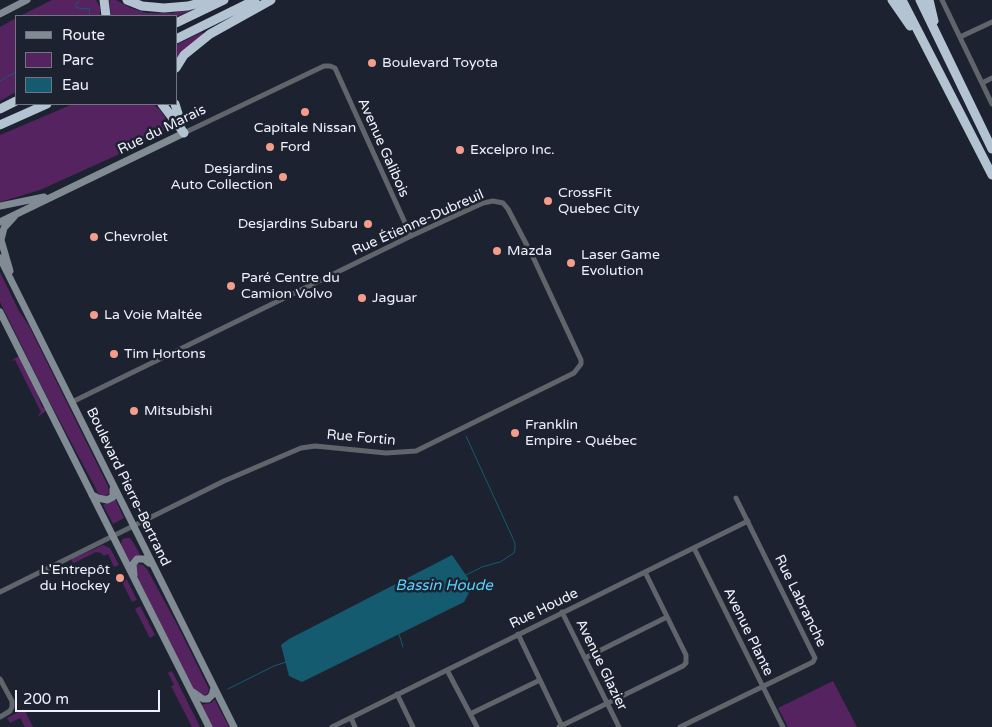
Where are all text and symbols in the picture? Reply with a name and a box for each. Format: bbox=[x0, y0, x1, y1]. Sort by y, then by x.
legend bbox=[15, 15, 178, 105]
text: Route bbox=[62, 26, 105, 44]
text: Parc bbox=[62, 51, 94, 69]
place label: Boulevard Toyota bbox=[382, 55, 498, 71]
marker: Boulevard Toyota bbox=[366, 57, 378, 69]
text: Eau bbox=[62, 76, 89, 94]
street label: Avenue Galibois bbox=[354, 96, 412, 200]
street label: Rue du Marais bbox=[115, 101, 209, 159]
marker: Capitale Nissan bbox=[299, 106, 311, 118]
place label: Capitale Nissan bbox=[254, 120, 356, 136]
place label: Ford bbox=[280, 139, 310, 155]
marker: Ford bbox=[264, 141, 276, 153]
place label: Excelpro Inc. bbox=[470, 142, 555, 158]
marker: Excelpro Inc. bbox=[454, 144, 466, 156]
place label: Desjardins Auto Collection bbox=[171, 161, 273, 193]
marker: Desjardins Auto Collection bbox=[277, 171, 289, 183]
place label: CrossFit Quebec City bbox=[558, 185, 640, 218]
street label: Rue Étienne-Dubreuil bbox=[349, 186, 487, 260]
marker: CrossFit Quebec City bbox=[542, 195, 554, 207]
place label: Desjardins Subaru bbox=[238, 216, 358, 232]
marker: Desjardins Subaru bbox=[362, 218, 374, 230]
place label: Chevrolet bbox=[104, 229, 168, 245]
marker: Chevrolet bbox=[88, 231, 100, 243]
place label: Mazda bbox=[507, 243, 552, 259]
marker: Mazda bbox=[491, 245, 503, 257]
place label: Laser Game Evolution bbox=[581, 247, 660, 280]
marker: Laser Game Evolution bbox=[565, 257, 577, 269]
place label: Paré Centre du Camion Volvo bbox=[241, 270, 340, 302]
marker: Paré Centre du Camion Volvo bbox=[225, 280, 237, 292]
place label: Jaguar bbox=[372, 290, 417, 306]
marker: Jaguar bbox=[356, 292, 368, 304]
place label: La Voie Maltée bbox=[104, 307, 202, 323]
marker: La Voie Maltée bbox=[88, 309, 100, 321]
place label: Tim Hortons bbox=[124, 346, 206, 362]
marker: Tim Hortons bbox=[108, 348, 120, 360]
place label: Mitsubishi bbox=[144, 403, 213, 419]
street label: Boulevard Pierre-Bertrand bbox=[82, 405, 174, 569]
marker: Mitsubishi bbox=[128, 405, 140, 417]
place label: Franklin Empire - Québec bbox=[525, 417, 637, 450]
street label: Rue Fortin bbox=[326, 427, 396, 449]
marker: Franklin Empire - Québec bbox=[509, 427, 521, 439]
street label: Rue Labranche bbox=[770, 552, 830, 650]
place label: L'Entrepôt du Hockey bbox=[40, 562, 110, 594]
marker: L'Entrepôt du Hockey bbox=[114, 572, 126, 584]
water label: Bassin Houde bbox=[395, 577, 493, 595]
street label: Rue Houde bbox=[507, 585, 581, 633]
street label: Avenue Plante bbox=[719, 585, 777, 679]
street label: Avenue Glazier bbox=[572, 617, 630, 713]
scale bar bbox=[18, 680, 162, 712]
text: 200 m bbox=[23, 690, 69, 708]

